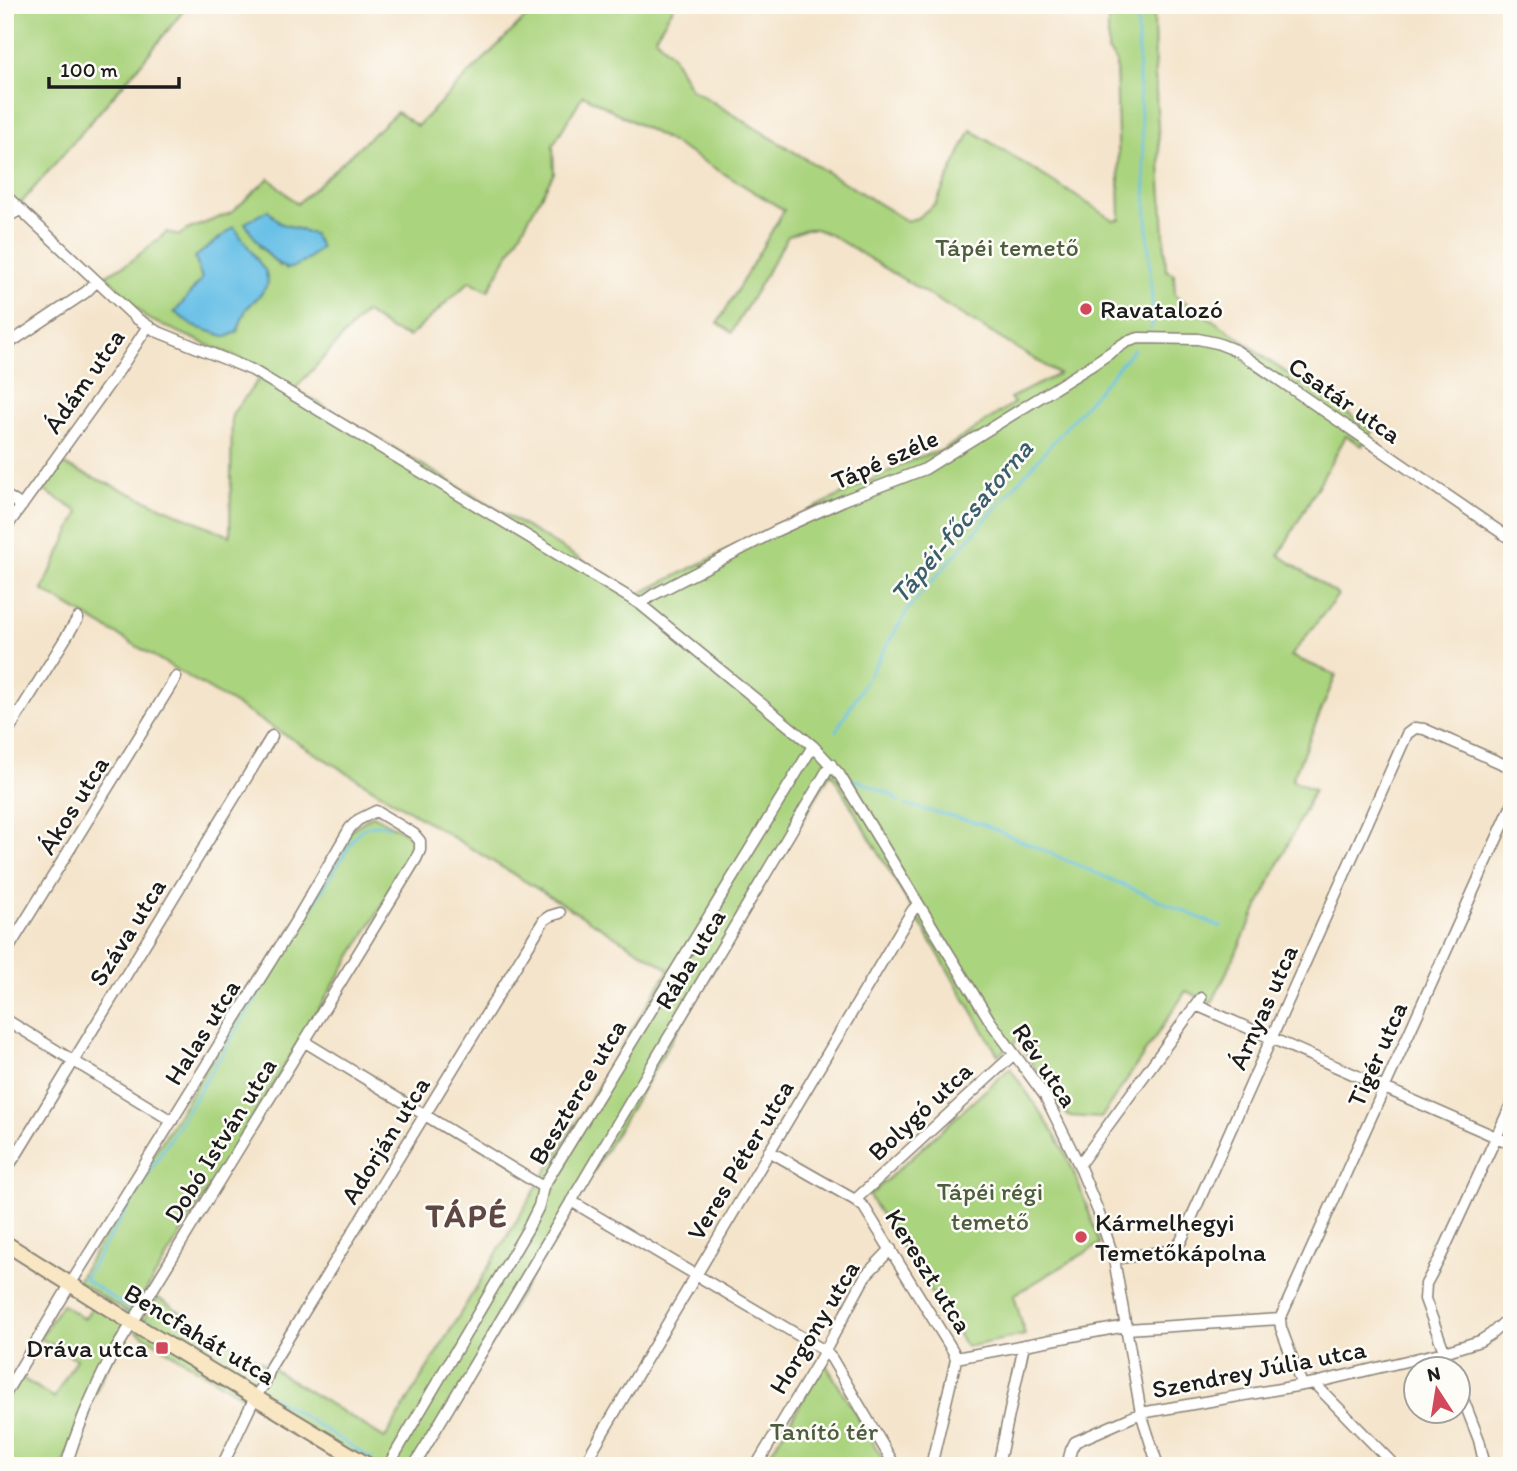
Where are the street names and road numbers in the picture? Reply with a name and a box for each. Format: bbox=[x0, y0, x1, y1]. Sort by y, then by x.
street label: Ádám utca bbox=[36, 322, 132, 440]
street label: Csatár utca bbox=[1282, 349, 1408, 451]
street label: Tápé széle bbox=[827, 421, 943, 497]
street label: Ákos utca bbox=[30, 749, 116, 860]
street label: Száva utca bbox=[81, 872, 173, 992]
street label: Rába utca bbox=[647, 902, 733, 1015]
street label: Árnyas utca bbox=[1221, 939, 1305, 1075]
street label: Halas utca bbox=[157, 973, 247, 1091]
street label: Tigér utca bbox=[1340, 996, 1415, 1112]
street label: Beszterce utca bbox=[521, 1013, 633, 1171]
street label: Rév utca bbox=[1005, 1017, 1085, 1113]
street label: Dobó István utca bbox=[156, 1051, 284, 1228]
street label: Bolygó utca bbox=[861, 1054, 979, 1168]
street label: Adorján utca bbox=[333, 1070, 437, 1210]
street label: Veres Péter utca bbox=[680, 1074, 801, 1246]
street label: Kereszt utca bbox=[878, 1203, 980, 1340]
street label: Horgony utca bbox=[761, 1254, 867, 1400]
street label: Bencfahát utca bbox=[118, 1276, 282, 1392]
street label: Szendrey Júlia utca bbox=[1149, 1332, 1369, 1405]

